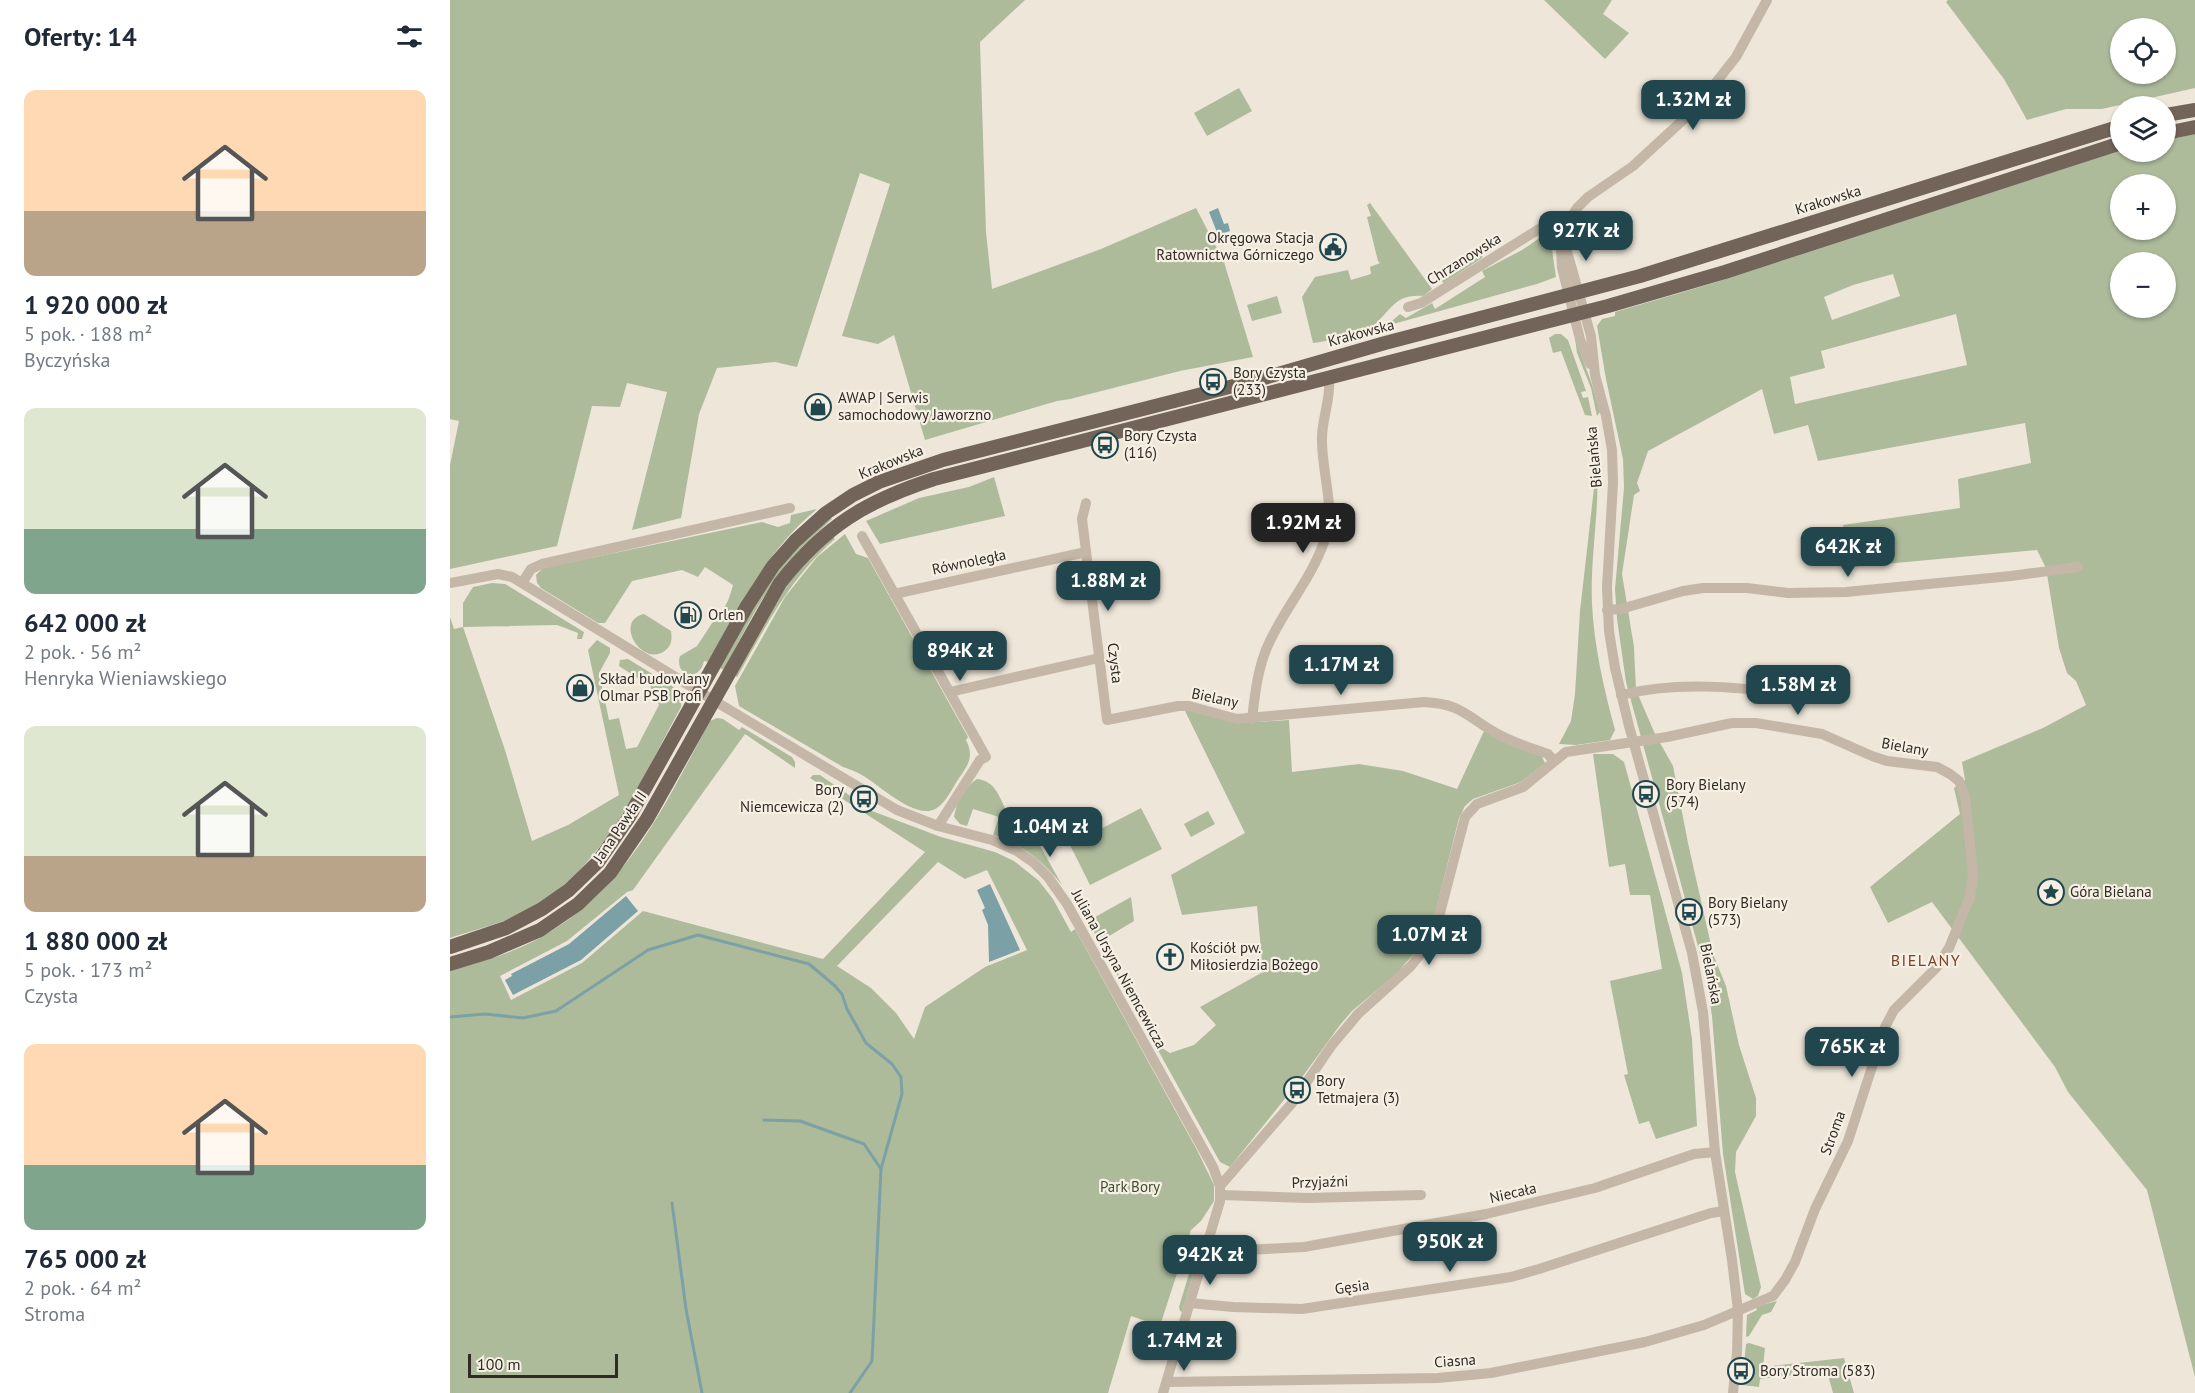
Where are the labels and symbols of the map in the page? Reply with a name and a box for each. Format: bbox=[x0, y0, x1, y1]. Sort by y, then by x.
pin: 1.32M zł bbox=[1631, 80, 1755, 131]
street label: Krakowska bbox=[1793, 180, 1863, 219]
pin: 927K zł bbox=[1531, 211, 1641, 262]
place label: Okręgowa Stacja Ratownictwa Górniczego bbox=[1156, 228, 1314, 264]
street label: Chrzanowska bbox=[1423, 228, 1504, 289]
public building icon: Okręgowa Stacja Ratownictwa Górniczego bbox=[1318, 232, 1348, 262]
street label: Krakowska bbox=[1326, 315, 1396, 351]
place label: Bory Czysta (233) bbox=[1233, 363, 1306, 399]
bus stop icon: Bory Czysta (233) bbox=[1198, 367, 1228, 397]
place label: AWAP | Serwis samochodowy Jaworzno bbox=[838, 388, 991, 424]
shop icon: AWAP | Serwis samochodowy Jaworzno bbox=[803, 392, 833, 422]
place label: Bory Czysta (116) bbox=[1124, 426, 1197, 462]
street label: Bielańska bbox=[1581, 426, 1606, 488]
bus stop icon: Bory Czysta (116) bbox=[1090, 430, 1120, 460]
street label: Krakowska bbox=[856, 440, 926, 483]
pin: 1.92M zł bbox=[1241, 503, 1365, 554]
pin: 642K zł bbox=[1793, 527, 1903, 578]
street label: Równoległa bbox=[930, 544, 1008, 579]
pin: 1.88M zł bbox=[1046, 561, 1170, 612]
fuel station icon: Orlen bbox=[673, 600, 703, 630]
place label: Orlen bbox=[708, 605, 744, 624]
pin: 894K zł bbox=[905, 631, 1015, 682]
street label: Czysta bbox=[1104, 642, 1127, 684]
pin: 1.17M zł bbox=[1279, 645, 1403, 696]
pin: 1.58M zł bbox=[1736, 665, 1860, 716]
place label: Skład budowlany Olmar PSB Profi bbox=[600, 669, 709, 705]
shop icon: Skład budowlany Olmar PSB Profi bbox=[565, 673, 595, 703]
street label: Bielany bbox=[1190, 683, 1240, 712]
street label: Bielany bbox=[1880, 733, 1930, 760]
place label: Bory Bielany (574) bbox=[1666, 775, 1746, 811]
bus stop icon: Bory Bielany (574) bbox=[1631, 779, 1661, 809]
place label: Bory Niemcewicza (2) bbox=[740, 780, 844, 816]
bus stop icon: Bory Niemcewicza (2) bbox=[849, 784, 879, 814]
street label: Jana Pawła II bbox=[588, 787, 650, 867]
pin: 1.04M zł bbox=[988, 807, 1112, 858]
place icon: Góra Bielana bbox=[2036, 877, 2066, 907]
place label: Góra Bielana bbox=[2070, 882, 2152, 901]
street label: Juliana Ursyna Niemcewicza bbox=[1067, 885, 1171, 1052]
place label: Bory Bielany (573) bbox=[1708, 893, 1788, 929]
bus stop icon: Bory Bielany (573) bbox=[1674, 897, 1704, 927]
pin: 1.07M zł bbox=[1367, 915, 1491, 966]
place label: Kościół pw. Miłosierdzia Bożego bbox=[1190, 938, 1318, 974]
church icon: Kościół pw. Miłosierdzia Bożego bbox=[1155, 942, 1185, 972]
street label: Bielańska bbox=[1696, 942, 1727, 1006]
district label: BIELANY bbox=[1891, 950, 1961, 970]
pin: 765K zł bbox=[1797, 1027, 1907, 1078]
place label: Bory Tetmajera (3) bbox=[1316, 1071, 1399, 1107]
bus stop icon: Bory Tetmajera (3) bbox=[1282, 1075, 1312, 1105]
street label: Stroma bbox=[1816, 1108, 1849, 1158]
street label: Przyjaźni bbox=[1291, 1171, 1349, 1192]
park label: Park Bory bbox=[1100, 1177, 1160, 1196]
street label: Niecała bbox=[1488, 1178, 1538, 1207]
pin: 950K zł bbox=[1395, 1222, 1505, 1273]
pin: 942K zł bbox=[1155, 1235, 1265, 1286]
street label: Gęsia bbox=[1333, 1275, 1370, 1298]
pin: 1.74M zł bbox=[1122, 1321, 1246, 1372]
street label: Ciasna bbox=[1433, 1350, 1477, 1371]
scale bar bbox=[468, 1351, 618, 1378]
bus stop icon: Bory Stroma (583) bbox=[1726, 1356, 1756, 1386]
place label: Bory Stroma (583) bbox=[1760, 1361, 1875, 1380]

